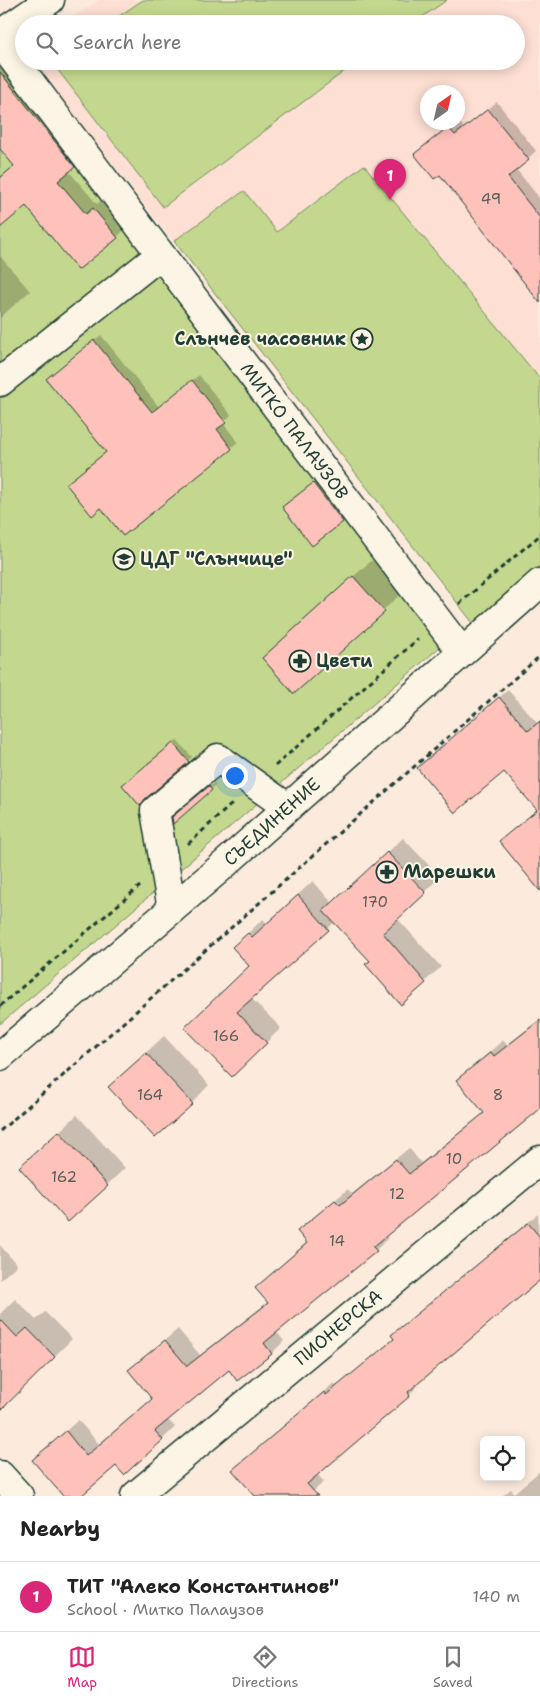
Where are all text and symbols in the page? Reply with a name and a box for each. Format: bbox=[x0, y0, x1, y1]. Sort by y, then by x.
search box bbox=[15, 15, 525, 70]
icon: search bbox=[33, 29, 61, 57]
text: Search here bbox=[73, 30, 182, 55]
north arrow bbox=[420, 85, 465, 130]
pin: 1 bbox=[374, 159, 406, 200]
house number: 49 bbox=[481, 189, 501, 209]
place label: Слънчев часовник bbox=[175, 327, 346, 351]
place icon: Слънчев часовник bbox=[350, 327, 374, 351]
street label: МИТКО ПАЛАУЗОВ bbox=[235, 358, 354, 504]
school or university icon: ЦДГ "Слънчице" bbox=[112, 547, 136, 571]
place label: ЦДГ "Слънчице" bbox=[140, 547, 293, 571]
pharmacy icon: Цвети bbox=[288, 649, 312, 673]
place label: Цвети bbox=[316, 649, 373, 673]
your location bbox=[222, 763, 248, 789]
street label: СЪЕДИНЕНИЕ bbox=[219, 772, 326, 871]
pharmacy icon: Марешки bbox=[375, 860, 399, 884]
place label: Марешки bbox=[403, 860, 496, 884]
house number: 170 bbox=[362, 892, 388, 912]
house number: 166 bbox=[213, 1026, 239, 1046]
house number: 164 bbox=[137, 1085, 163, 1105]
house number: 8 bbox=[493, 1085, 503, 1105]
house number: 10 bbox=[446, 1149, 462, 1169]
house number: 162 bbox=[51, 1167, 77, 1187]
house number: 12 bbox=[389, 1184, 405, 1204]
house number: 14 bbox=[329, 1231, 345, 1251]
street label: ПИОНЕРСКА bbox=[289, 1284, 387, 1371]
map controls bbox=[480, 1436, 525, 1481]
button: locate bbox=[480, 1436, 525, 1481]
text: Nearby bbox=[20, 1515, 100, 1543]
text: ТИТ "Алеко Константинов" bbox=[67, 1574, 339, 1599]
text: 1 bbox=[32, 1586, 40, 1607]
text: 140 m bbox=[473, 1586, 520, 1607]
text: School · Митко Палаузов bbox=[67, 1599, 264, 1620]
tab: Map bbox=[67, 1643, 97, 1691]
tab: Directions bbox=[232, 1643, 299, 1691]
tab: Saved bbox=[433, 1643, 473, 1691]

